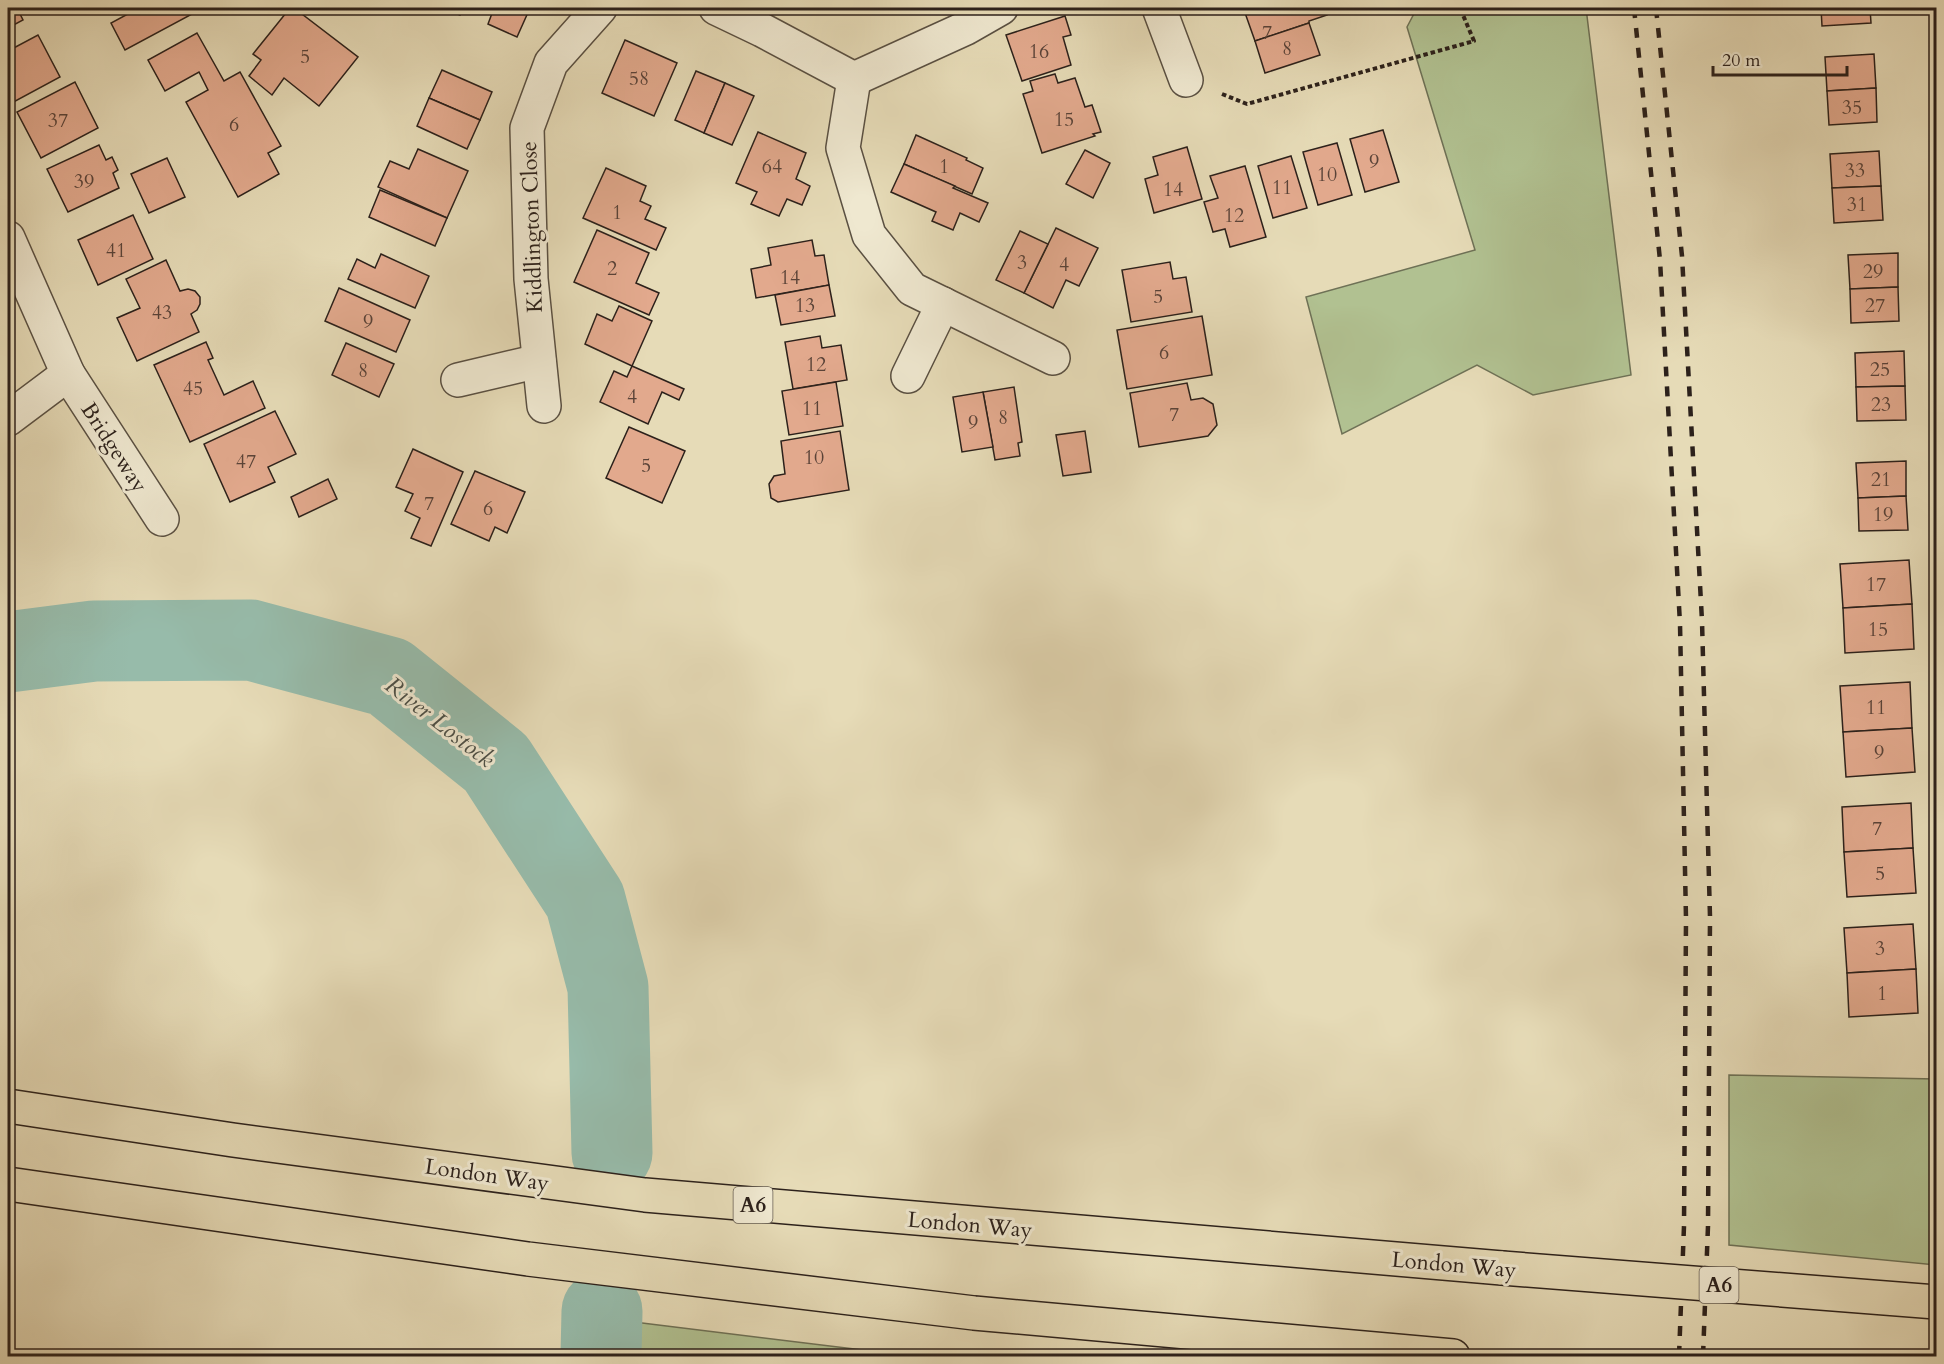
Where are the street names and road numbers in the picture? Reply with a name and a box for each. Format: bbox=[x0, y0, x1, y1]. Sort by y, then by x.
street label: Kiddlington Close bbox=[514, 141, 550, 313]
street label: Bridgeway bbox=[74, 397, 155, 499]
street label: London Way bbox=[423, 1151, 551, 1199]
road number: A6 bbox=[734, 1187, 772, 1223]
street label: London Way bbox=[906, 1205, 1034, 1245]
street label: London Way bbox=[1390, 1245, 1518, 1285]
road number: A6 bbox=[1700, 1267, 1738, 1303]

